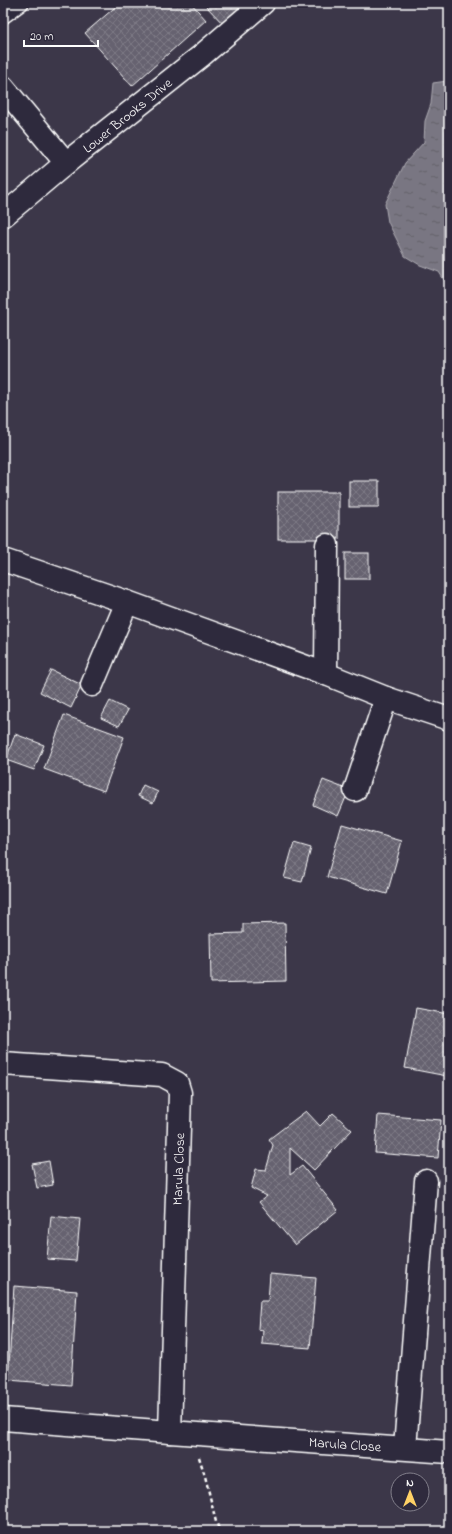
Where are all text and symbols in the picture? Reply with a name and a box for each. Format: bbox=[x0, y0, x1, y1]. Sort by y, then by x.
scale bar bbox=[24, 22, 98, 48]
text: 20 m bbox=[30, 28, 53, 46]
street label: Lower Brooks Drive bbox=[79, 73, 178, 159]
street label: Marula Close bbox=[168, 1132, 191, 1206]
street label: Marula Close bbox=[308, 1432, 383, 1459]
north arrow bbox=[390, 1472, 430, 1512]
text: N bbox=[406, 1475, 414, 1491]

